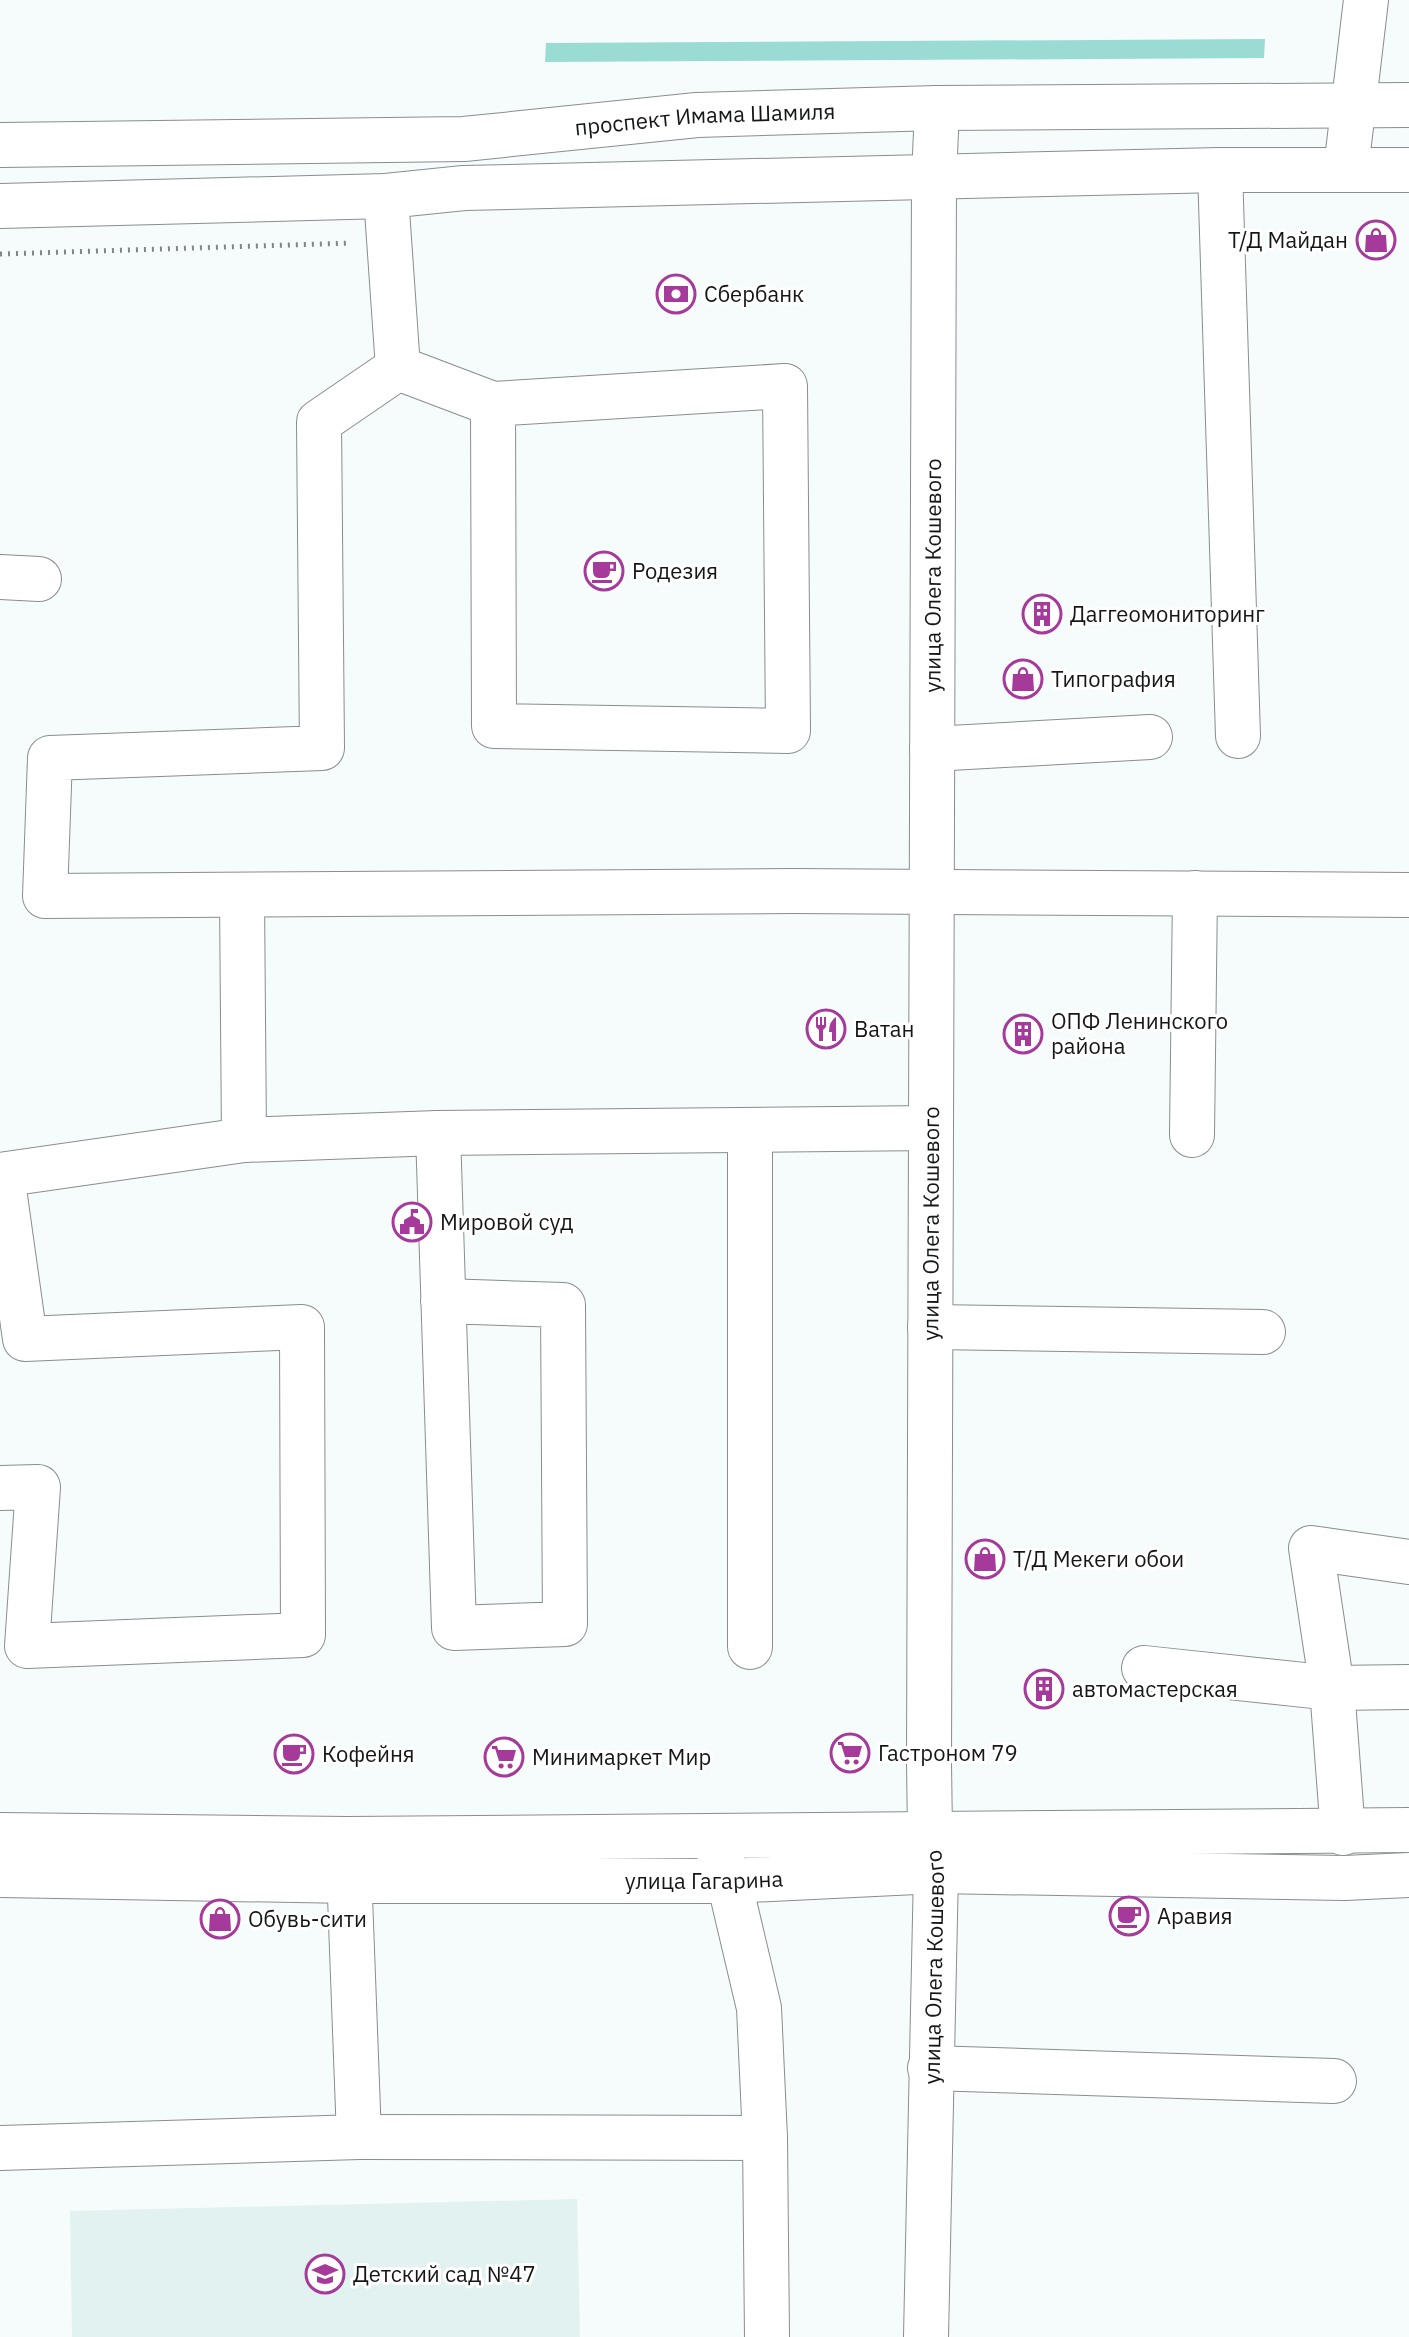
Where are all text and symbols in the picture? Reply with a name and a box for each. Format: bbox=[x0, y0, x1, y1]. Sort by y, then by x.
street label: проспект Имама Шамиля bbox=[573, 96, 836, 142]
shop icon: Т/Д Майдан bbox=[1355, 219, 1397, 261]
place label: Т/Д Майдан bbox=[1228, 225, 1348, 254]
bank icon: Сбербанк bbox=[655, 273, 697, 315]
place label: Сбербанк bbox=[704, 279, 804, 308]
street label: улица Олега Кошевого bbox=[917, 458, 947, 693]
cafe icon: Родезия bbox=[583, 550, 625, 592]
place label: Родезия bbox=[632, 556, 718, 585]
building icon: Даггеомониторинг bbox=[1021, 593, 1063, 635]
place label: Даггеомониторинг bbox=[1070, 599, 1265, 628]
shop icon: Типография bbox=[1002, 658, 1044, 700]
place label: Типография bbox=[1051, 664, 1176, 693]
place label: ОПФ Ленинского района bbox=[1051, 1006, 1228, 1060]
restaurant icon: Ватан bbox=[805, 1008, 847, 1050]
building icon: ОПФ Ленинского района bbox=[1002, 1013, 1044, 1055]
place label: Ватан bbox=[854, 1014, 914, 1043]
street label: улица Олега Кошевого bbox=[915, 1106, 945, 1341]
public building icon: Мировой суд bbox=[391, 1201, 433, 1243]
place label: Мировой суд bbox=[440, 1207, 573, 1236]
shop icon: Т/Д Мекеги обои bbox=[964, 1538, 1006, 1580]
place label: Т/Д Мекеги обои bbox=[1013, 1544, 1184, 1573]
building icon: автомастерская bbox=[1023, 1668, 1065, 1710]
place label: автомастерская bbox=[1072, 1674, 1238, 1703]
supermarket icon: Гастроном 79 bbox=[829, 1732, 871, 1774]
cafe icon: Кофейня bbox=[273, 1733, 315, 1775]
supermarket icon: Минимаркет Мир bbox=[483, 1736, 525, 1778]
place label: Гастроном 79 bbox=[878, 1738, 1018, 1767]
place label: Кофейня bbox=[322, 1739, 415, 1768]
place label: Минимаркет Мир bbox=[532, 1742, 711, 1771]
street label: улица Олега Кошевого bbox=[916, 1848, 950, 2085]
street label: улица Гагарина bbox=[625, 1863, 784, 1895]
cafe icon: Аравия bbox=[1108, 1895, 1150, 1937]
shop icon: Обувь-сити bbox=[199, 1898, 241, 1940]
place label: Аравия bbox=[1157, 1901, 1233, 1930]
place label: Обувь-сити bbox=[248, 1904, 367, 1933]
school or university icon: Детский сад №47 bbox=[304, 2253, 346, 2295]
place label: Детский сад №47 bbox=[353, 2259, 536, 2288]

